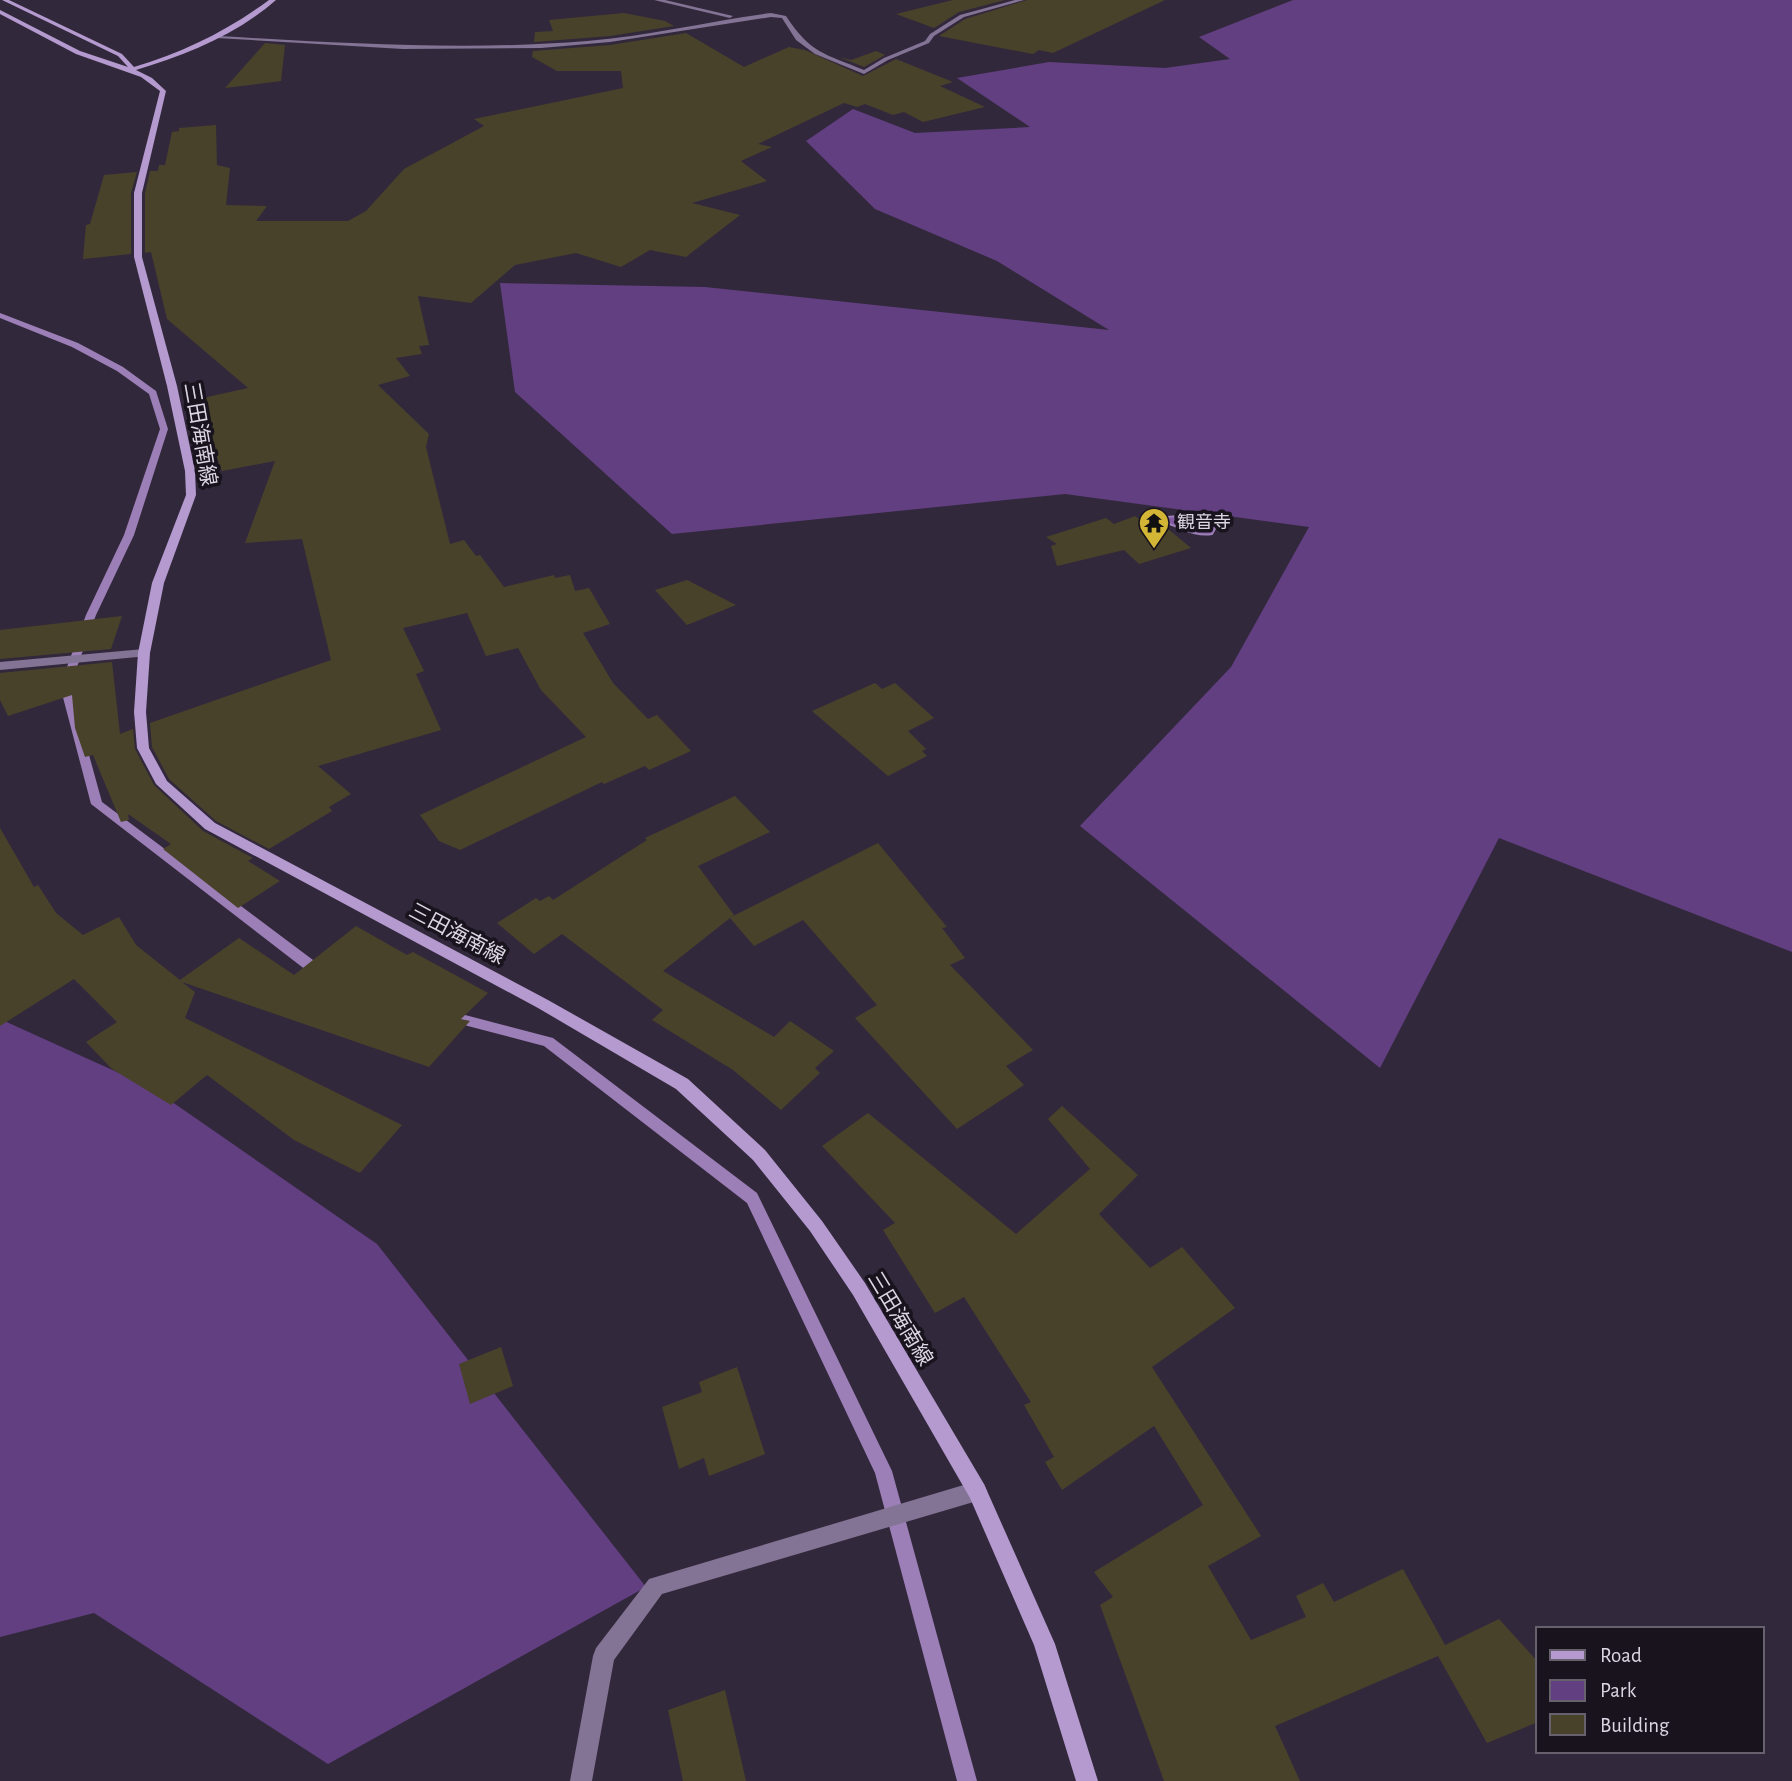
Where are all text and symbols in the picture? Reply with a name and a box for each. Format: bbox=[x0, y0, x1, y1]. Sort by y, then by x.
street label: 三田海南線 bbox=[181, 380, 220, 488]
temple icon: 観音寺 bbox=[1137, 506, 1171, 550]
place label: 観音寺 bbox=[1177, 513, 1231, 532]
street label: 三田海南線 bbox=[406, 899, 509, 968]
street label: 三田海南線 bbox=[864, 1268, 937, 1369]
legend bbox=[1536, 1627, 1764, 1753]
text: Road bbox=[1600, 1645, 1642, 1666]
text: Park bbox=[1600, 1680, 1637, 1701]
text: Building bbox=[1600, 1715, 1670, 1736]

